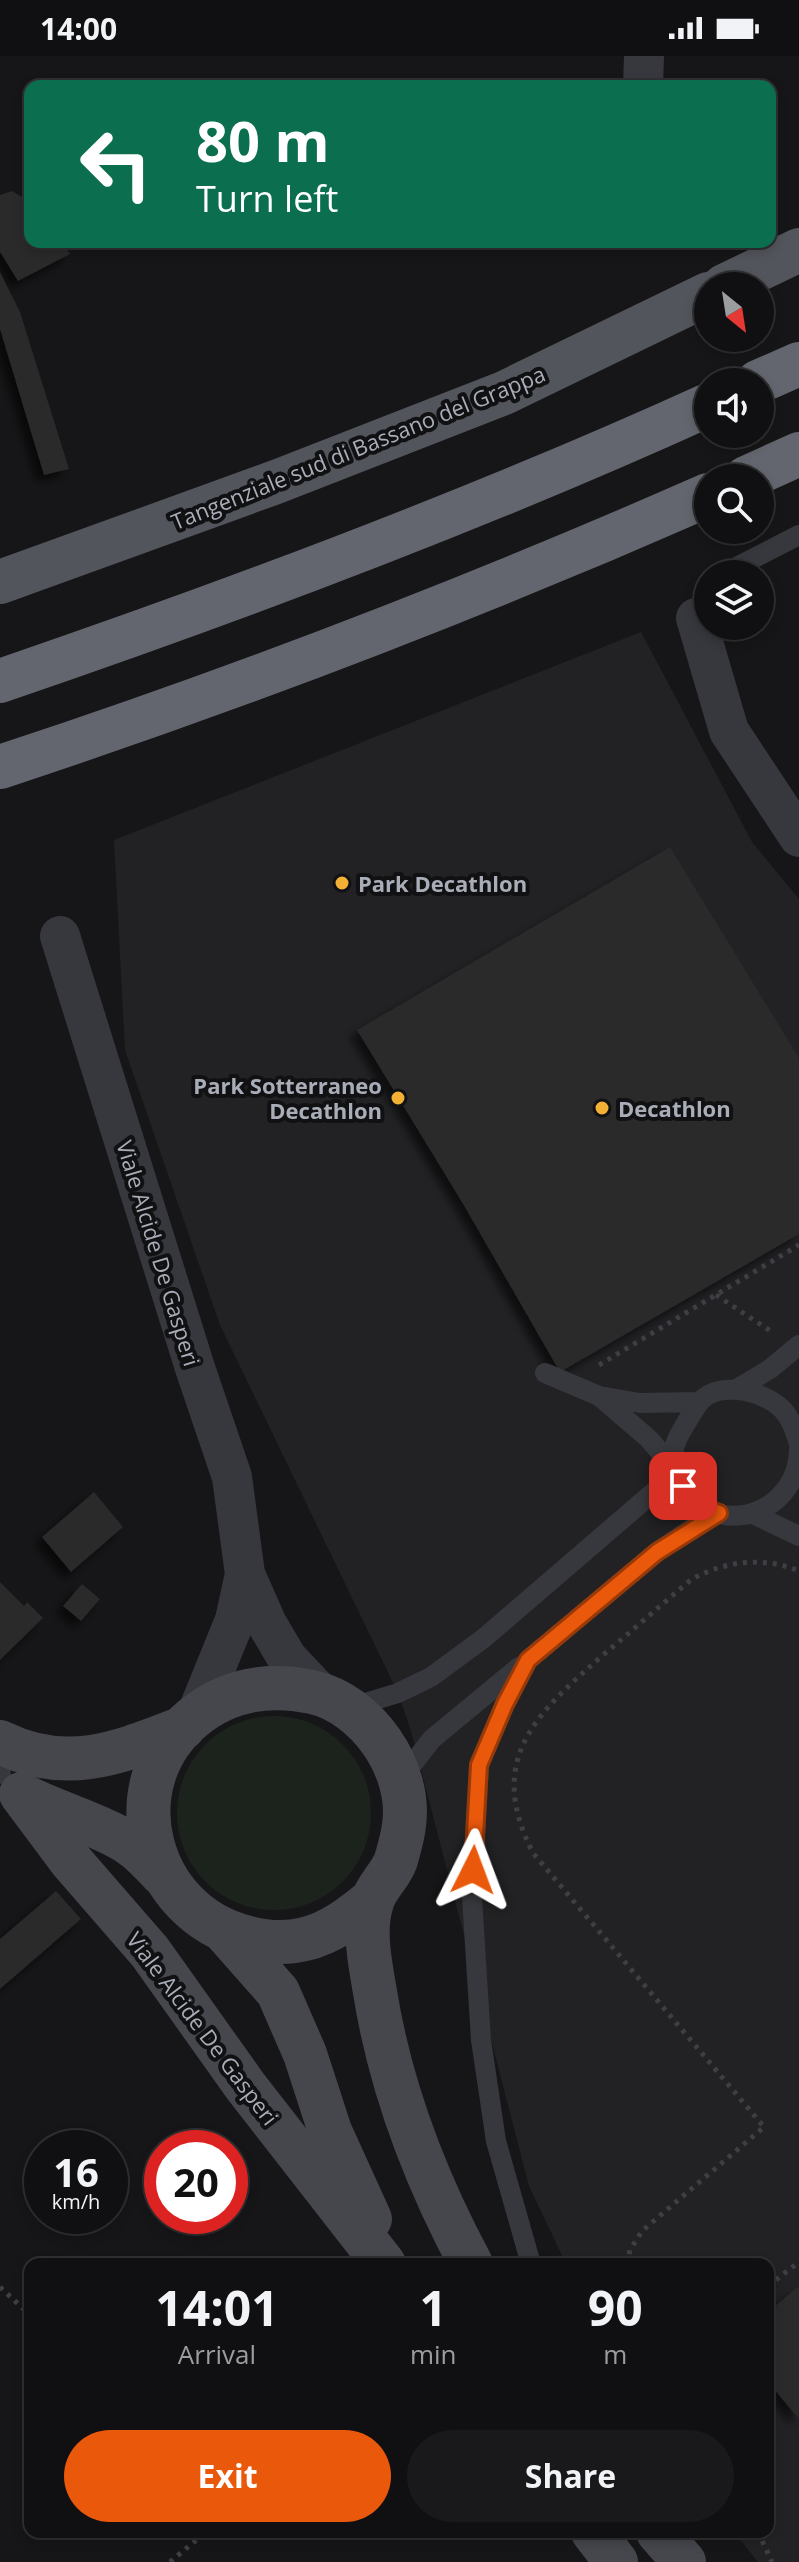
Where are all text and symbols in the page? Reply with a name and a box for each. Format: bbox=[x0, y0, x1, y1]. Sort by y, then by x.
text: 14:00 bbox=[40, 8, 117, 49]
text: 80 m bbox=[196, 102, 330, 178]
icon: left bbox=[64, 112, 168, 216]
text: Turn left bbox=[196, 174, 338, 223]
north arrow bbox=[694, 272, 774, 352]
map controls bbox=[694, 272, 774, 640]
street label: Tangenziale sud di Bassano del Grappa bbox=[167, 358, 549, 536]
button: sound bbox=[694, 368, 774, 448]
button: search bbox=[694, 464, 774, 544]
button: layers bbox=[694, 560, 774, 640]
place label: Park Decathlon bbox=[358, 868, 527, 898]
marker: Park Decathlon bbox=[333, 874, 351, 892]
place label: Park Sotterraneo Decathlon bbox=[193, 1070, 382, 1125]
marker: Park Sotterraneo Decathlon bbox=[389, 1089, 407, 1107]
place label: Decathlon bbox=[618, 1093, 731, 1123]
marker: Decathlon bbox=[593, 1099, 611, 1117]
street label: Viale Alcide De Gasperi bbox=[110, 1136, 208, 1370]
pin bbox=[649, 1452, 717, 1520]
icon: arrive bbox=[661, 1464, 705, 1508]
position arrow bbox=[431, 1828, 515, 1912]
street label: Viale Alcide De Gasperi bbox=[120, 1925, 286, 2131]
speed limit sign: 20 bbox=[144, 2130, 248, 2234]
text: 16 bbox=[53, 2144, 99, 2199]
text: km/h bbox=[52, 2188, 100, 2215]
text: 14:01 bbox=[155, 2275, 279, 2340]
text: 1 bbox=[420, 2275, 447, 2340]
text: 90 bbox=[588, 2275, 643, 2340]
text: Arrival bbox=[178, 2336, 256, 2372]
text: min bbox=[410, 2336, 457, 2372]
text: m bbox=[603, 2336, 627, 2372]
button: Exit bbox=[64, 2430, 391, 2522]
button: Share bbox=[407, 2430, 734, 2522]

